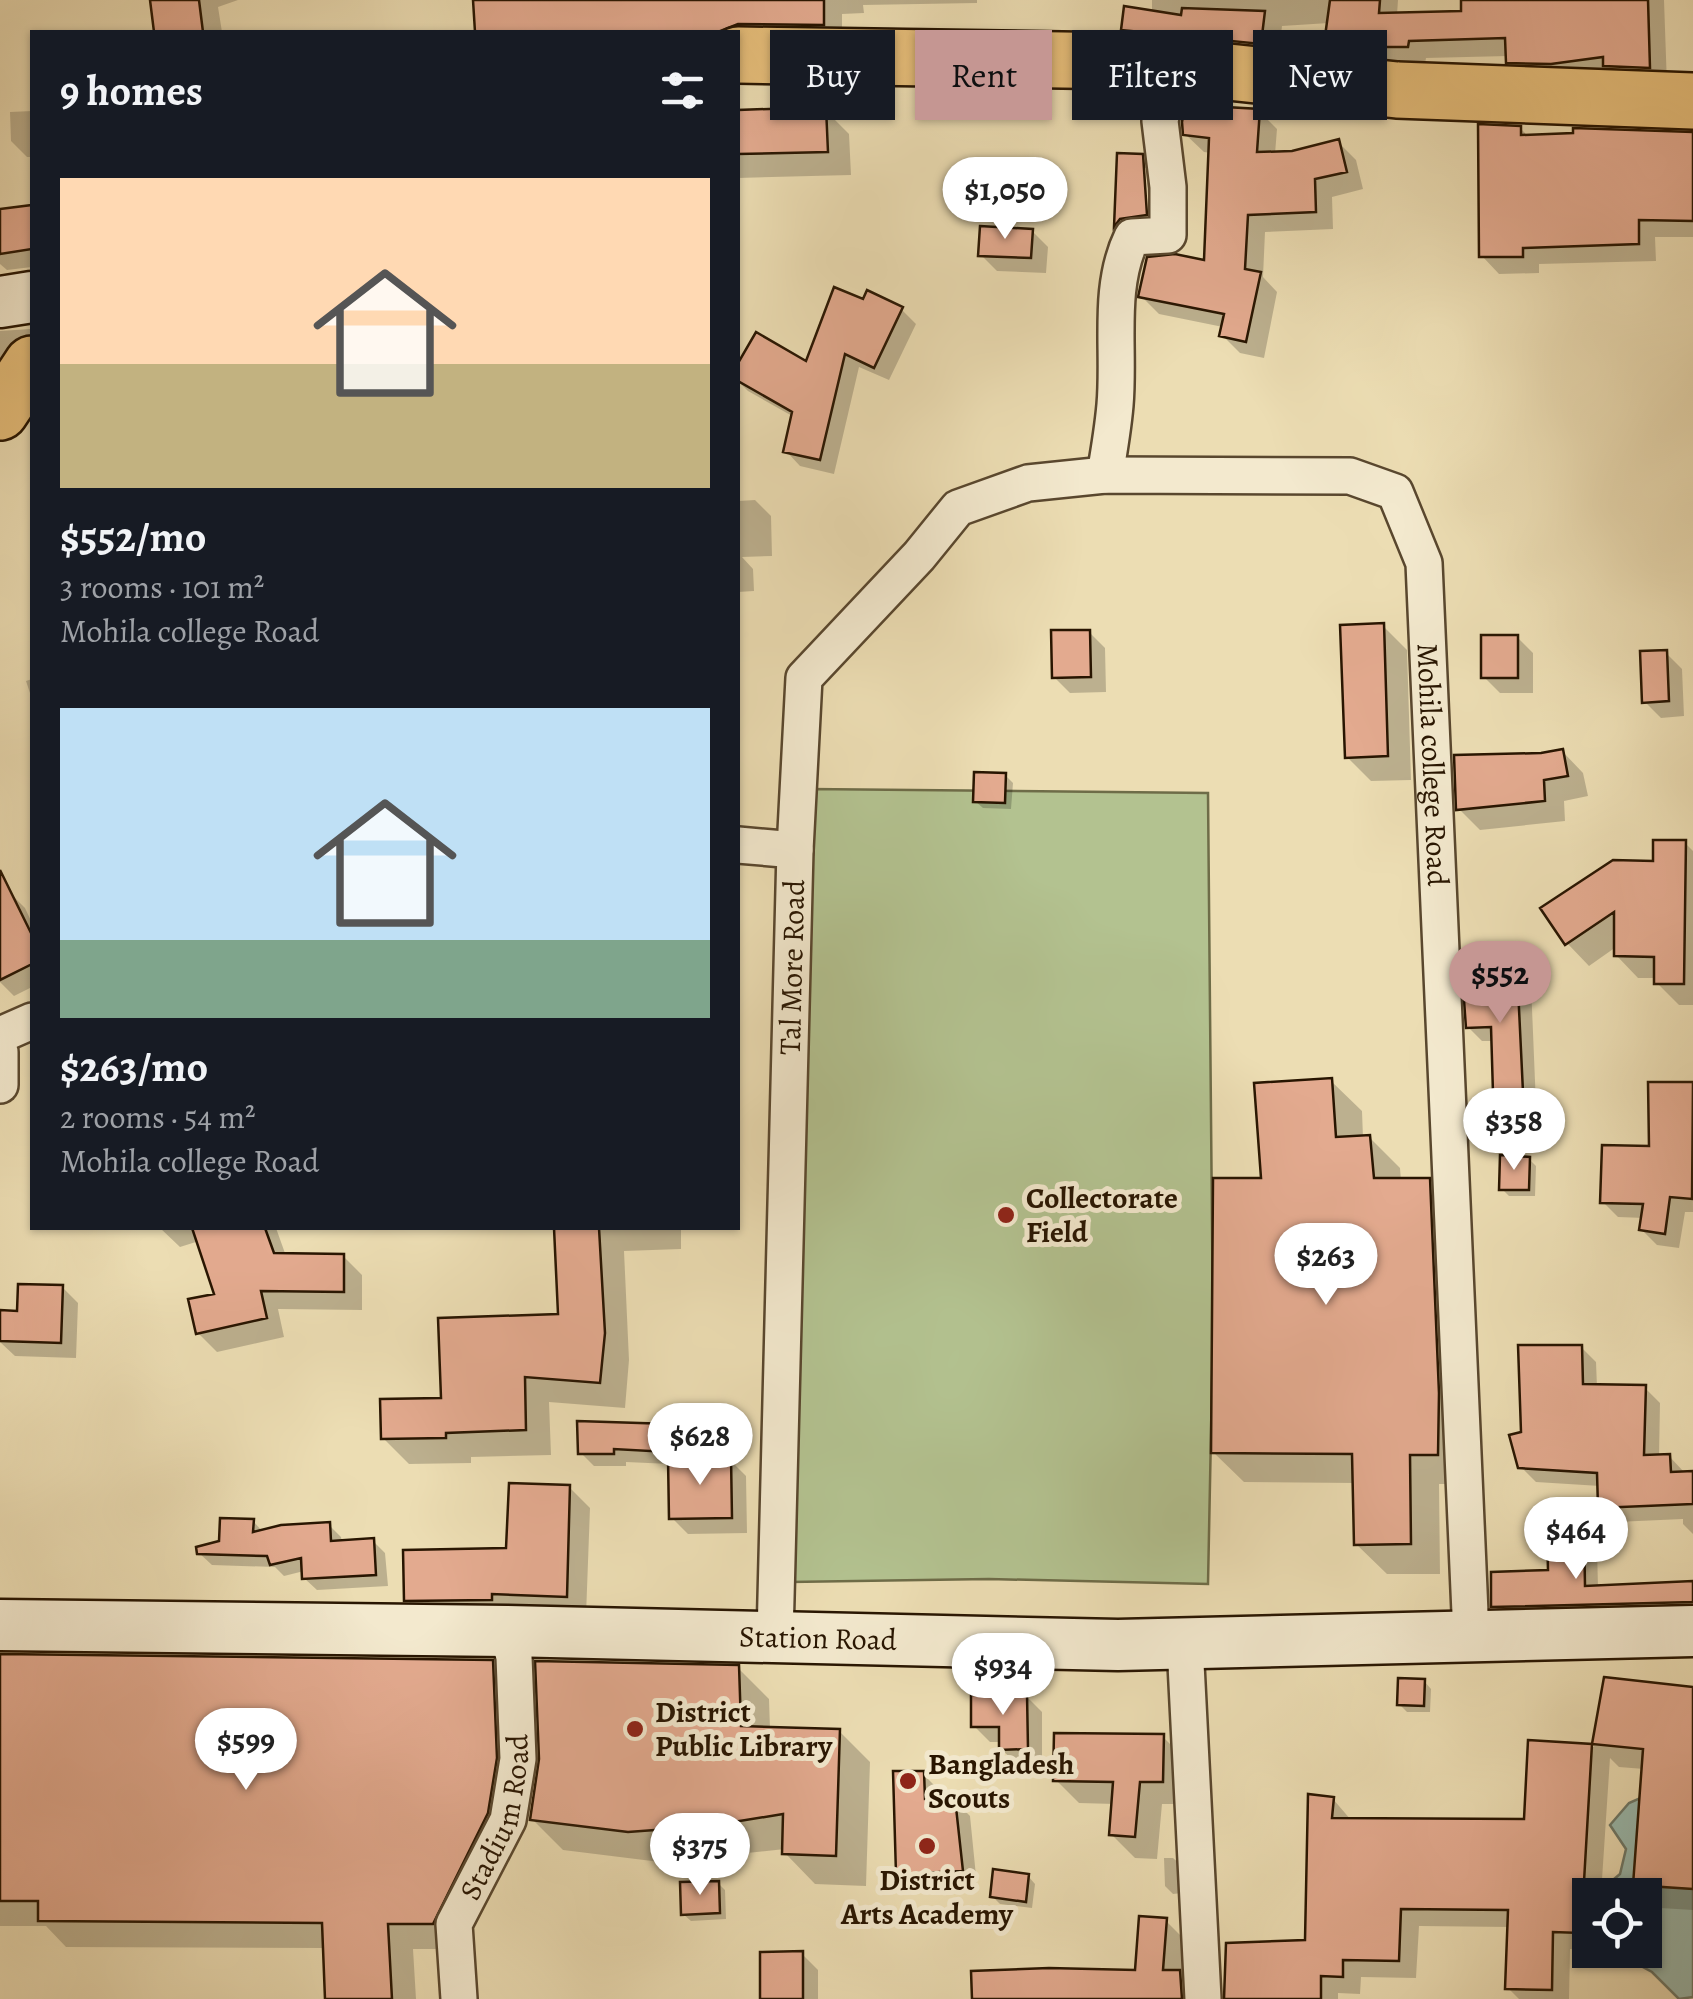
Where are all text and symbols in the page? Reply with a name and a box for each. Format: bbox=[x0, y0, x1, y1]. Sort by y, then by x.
chip: Buy bbox=[770, 30, 895, 120]
chip: Rent bbox=[915, 30, 1052, 120]
chip: Filters bbox=[1072, 30, 1233, 120]
chip: New bbox=[1253, 30, 1387, 120]
text: 9 homes bbox=[60, 62, 203, 119]
icon: filters bbox=[655, 63, 710, 118]
pin: $1,050 bbox=[924, 157, 1086, 242]
text: $1,050 bbox=[965, 167, 1045, 211]
icon: home bbox=[295, 243, 475, 423]
text: $552/mo bbox=[60, 508, 206, 565]
text: 3 rooms · 101 m² bbox=[60, 565, 264, 609]
text: Mohila college Road bbox=[60, 609, 320, 653]
street label: Mohila college Road bbox=[1408, 642, 1458, 888]
icon: home bbox=[295, 773, 475, 953]
street label: Tal More Road bbox=[770, 878, 814, 1055]
pin: $552 bbox=[1441, 941, 1559, 1026]
text: $552 bbox=[1471, 951, 1529, 995]
text: $263/mo bbox=[60, 1038, 208, 1095]
pin: $358 bbox=[1455, 1088, 1573, 1173]
text: 2 rooms · 54 m² bbox=[60, 1095, 256, 1139]
text: $358 bbox=[1485, 1098, 1543, 1142]
text: Mohila college Road bbox=[60, 1139, 320, 1183]
place label: Collectorate Field bbox=[1026, 1178, 1178, 1252]
marker: Collectorate Field bbox=[995, 1204, 1017, 1226]
pin: $263 bbox=[1267, 1223, 1385, 1308]
text: $263 bbox=[1296, 1233, 1356, 1277]
pin: $628 bbox=[641, 1403, 759, 1488]
text: $628 bbox=[670, 1413, 730, 1457]
pin: $464 bbox=[1517, 1497, 1635, 1582]
text: $464 bbox=[1546, 1507, 1606, 1551]
street label: Station Road bbox=[738, 1616, 898, 1660]
pin: $934 bbox=[944, 1633, 1062, 1718]
text: $934 bbox=[974, 1643, 1032, 1687]
place label: District Public Library bbox=[655, 1692, 833, 1766]
pin: $599 bbox=[187, 1708, 305, 1793]
text: $599 bbox=[217, 1718, 275, 1762]
marker: District Public Library bbox=[624, 1718, 646, 1740]
street label: Stadium Road bbox=[450, 1733, 538, 1907]
place label: Bangladesh Scouts bbox=[928, 1744, 1074, 1818]
marker: Bangladesh Scouts bbox=[897, 1770, 919, 1792]
pin: $375 bbox=[641, 1813, 759, 1898]
text: $375 bbox=[672, 1823, 728, 1867]
marker: District Arts Academy bbox=[916, 1835, 938, 1857]
place label: District Arts Academy bbox=[840, 1860, 1014, 1934]
map controls bbox=[1572, 1878, 1662, 1968]
button: locate bbox=[1572, 1878, 1662, 1968]

